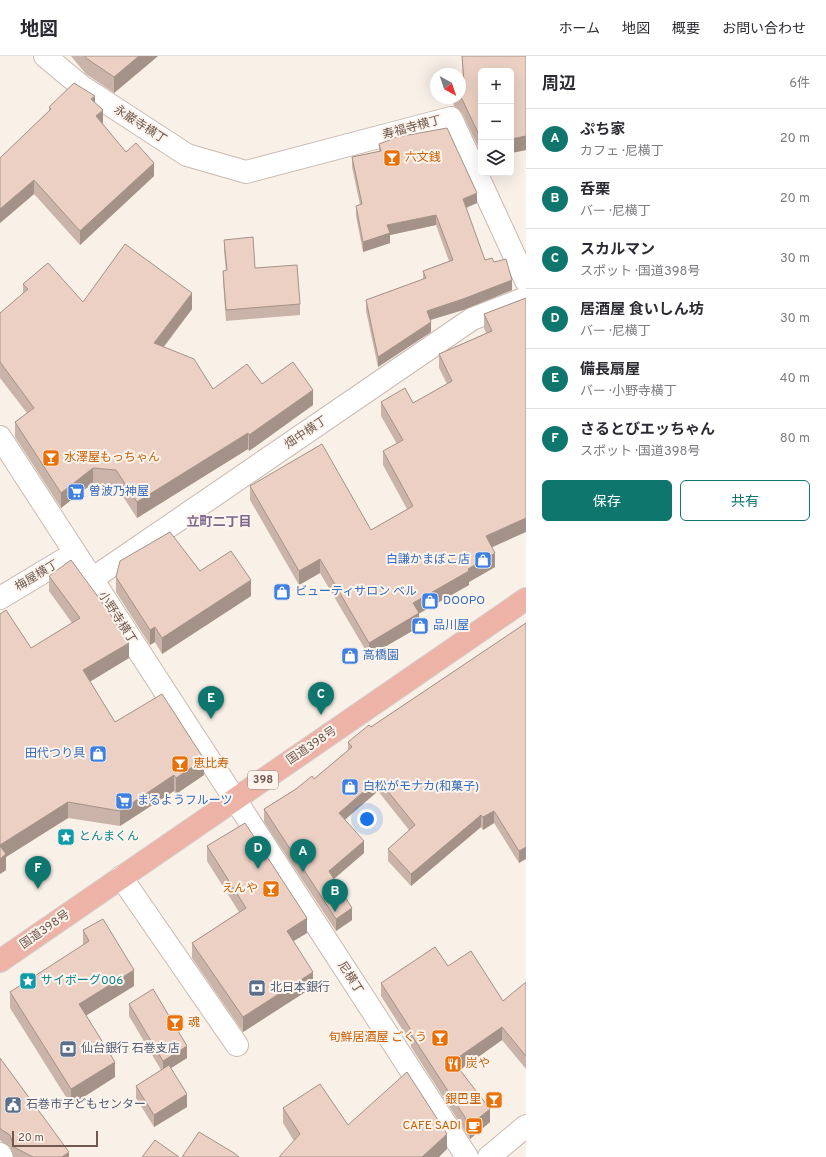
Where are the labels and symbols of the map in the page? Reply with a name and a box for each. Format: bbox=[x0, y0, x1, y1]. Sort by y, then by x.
north arrow bbox=[430, 68, 466, 104]
street label: 永巌寺横丁 bbox=[110, 102, 170, 148]
street label: 寿福寺横丁 bbox=[381, 113, 443, 143]
bar icon: 六文銭 bbox=[382, 148, 402, 168]
place label: 六文銭 bbox=[405, 150, 441, 166]
street label: 畑中横丁 bbox=[282, 413, 330, 453]
bar icon: 水澤屋もっちゃん bbox=[41, 448, 61, 468]
place label: 水澤屋もっちゃん bbox=[64, 450, 160, 466]
supermarket icon: 曽波乃神屋 bbox=[66, 482, 86, 502]
place label: 曽波乃神屋 bbox=[89, 484, 149, 500]
district label: 立町二丁目 bbox=[186, 515, 252, 531]
shop icon: 白謙かまぼこ店 bbox=[473, 550, 493, 570]
place label: 白謙かまぼこ店 bbox=[386, 552, 470, 568]
street label: 梅屋横丁 bbox=[12, 557, 62, 595]
shop icon: ビューティサロン ベル bbox=[272, 582, 292, 602]
place label: ビューティサロン ベル bbox=[295, 584, 417, 600]
street label: 小野寺横丁 bbox=[94, 588, 140, 648]
shop icon: DOOPO bbox=[420, 591, 440, 611]
place label: DOOPO bbox=[443, 593, 485, 609]
shop icon: 品川屋 bbox=[410, 616, 430, 636]
place label: 品川屋 bbox=[433, 618, 469, 634]
shop icon: 高橋園 bbox=[340, 646, 360, 666]
place label: 高橋園 bbox=[363, 648, 399, 664]
pin: C bbox=[308, 682, 334, 715]
pin: E bbox=[198, 686, 224, 719]
street label: 国道398号 bbox=[284, 723, 340, 769]
shop icon: 田代つり具 bbox=[88, 744, 108, 764]
place label: 田代つり具 bbox=[25, 746, 85, 762]
bar icon: 恵比寿 bbox=[170, 754, 190, 774]
place label: 恵比寿 bbox=[193, 756, 229, 772]
road number: 398 bbox=[248, 771, 278, 789]
shop icon: 白松がモナカ(和菓子) bbox=[340, 777, 360, 797]
place label: 白松がモナカ(和菓子) bbox=[363, 779, 479, 795]
supermarket icon: まるようフルーツ bbox=[114, 791, 134, 811]
place label: まるようフルーツ bbox=[137, 793, 233, 809]
your location bbox=[357, 809, 377, 829]
place icon: とんまくん bbox=[56, 827, 76, 847]
place label: とんまくん bbox=[79, 829, 139, 845]
pin: D bbox=[245, 836, 271, 869]
pin: A bbox=[290, 839, 316, 872]
pin: F bbox=[25, 856, 51, 889]
bar icon: えんや bbox=[261, 879, 281, 899]
pin: B bbox=[322, 879, 348, 912]
place label: えんや bbox=[222, 881, 258, 897]
street label: 国道398号 bbox=[17, 907, 73, 953]
street label: 尼横丁 bbox=[333, 959, 367, 997]
place icon: サイボーグ006 bbox=[18, 971, 38, 991]
place label: サイボーグ006 bbox=[41, 973, 123, 989]
bank icon: 北日本銀行 bbox=[247, 978, 267, 998]
place label: 北日本銀行 bbox=[270, 980, 330, 996]
bar icon: 魂 bbox=[165, 1013, 185, 1033]
place label: 魂 bbox=[188, 1015, 200, 1031]
bar icon: 旬鮮居酒屋 ごくう bbox=[430, 1028, 450, 1048]
place label: 旬鮮居酒屋 ごくう bbox=[328, 1030, 427, 1046]
bank icon: 仙台銀行 石巻支店 bbox=[58, 1039, 78, 1059]
place label: 仙台銀行 石巻支店 bbox=[81, 1041, 180, 1057]
restaurant icon: 炭や bbox=[443, 1054, 463, 1074]
place label: 炭や bbox=[466, 1056, 490, 1072]
bar icon: 銀巴里 bbox=[484, 1090, 504, 1110]
place label: 銀巴里 bbox=[445, 1092, 481, 1108]
public building icon: 石巻市子どもセンター bbox=[3, 1095, 23, 1115]
place label: 石巻市子どもセンター bbox=[26, 1097, 146, 1113]
cafe icon: CAFE SADI bbox=[464, 1116, 484, 1136]
place label: CAFE SADI bbox=[403, 1118, 461, 1134]
scale bar bbox=[12, 1129, 98, 1148]

